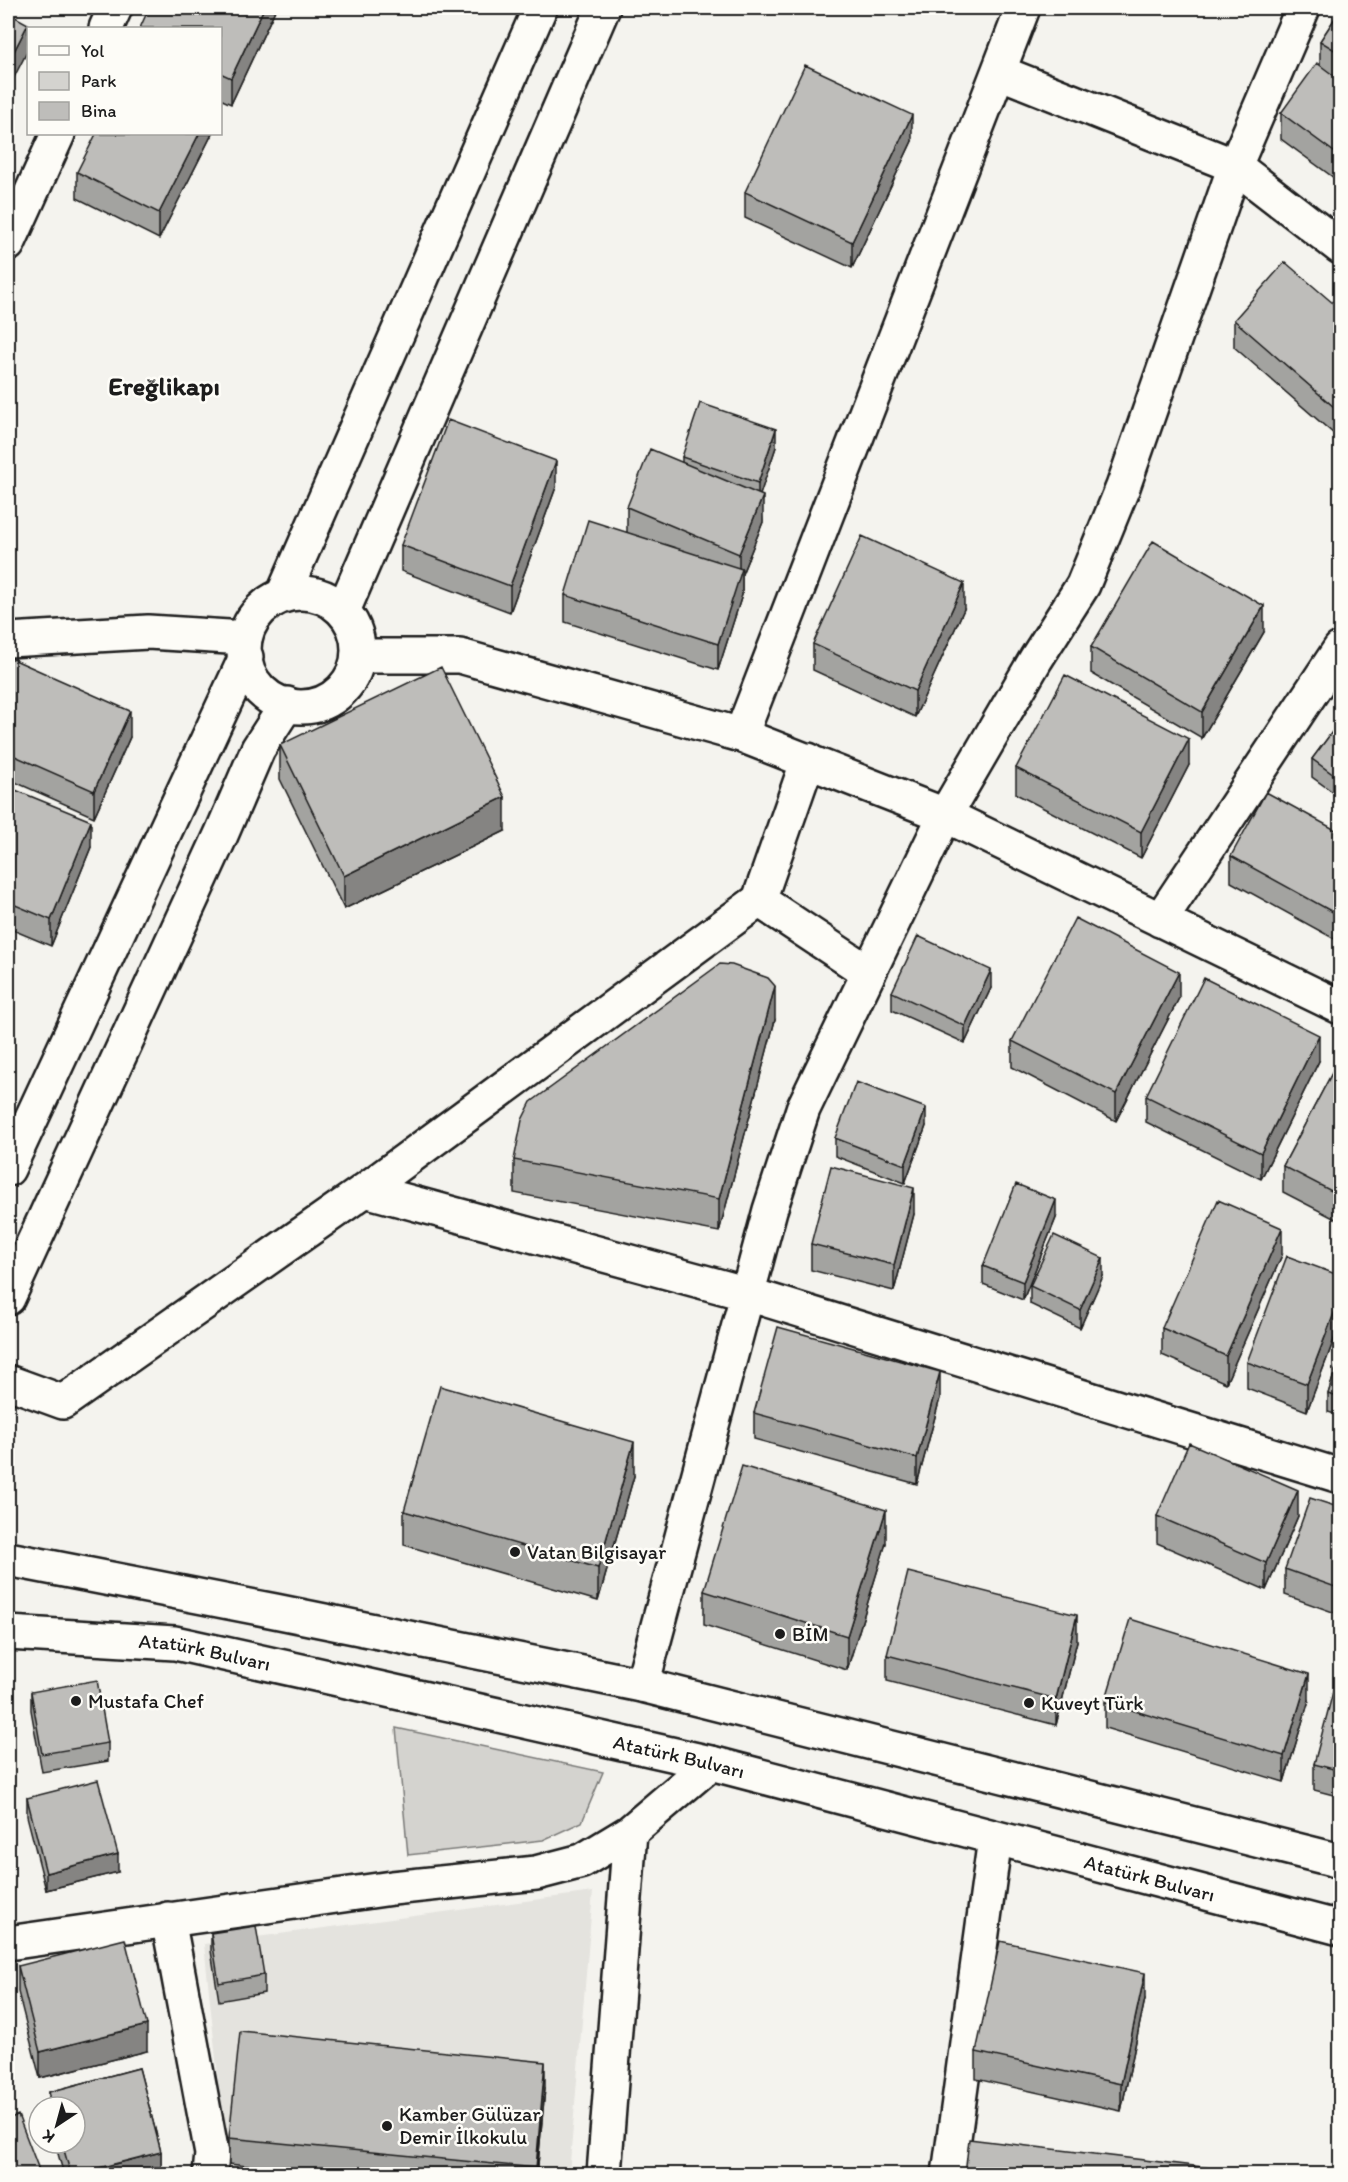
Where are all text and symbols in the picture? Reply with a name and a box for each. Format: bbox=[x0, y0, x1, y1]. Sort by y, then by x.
legend bbox=[27, 27, 222, 135]
text: Yol bbox=[81, 40, 104, 62]
text: Park bbox=[81, 70, 116, 92]
text: Bina bbox=[81, 100, 116, 122]
district label: Ereğlikapı bbox=[108, 370, 220, 402]
place label: Vatan Bilgisayar bbox=[527, 1540, 666, 1564]
marker: Vatan Bilgisayar bbox=[508, 1545, 522, 1559]
place label: BİM bbox=[792, 1622, 829, 1646]
marker: BİM bbox=[773, 1627, 787, 1641]
street label: Atatürk Bulvarı bbox=[138, 1629, 273, 1676]
place label: Mustafa Chef bbox=[88, 1689, 205, 1713]
place label: Kuveyt Türk bbox=[1041, 1691, 1144, 1715]
marker: Mustafa Chef bbox=[69, 1694, 83, 1708]
marker: Kuveyt Türk bbox=[1022, 1696, 1036, 1710]
street label: Atatürk Bulvarı bbox=[611, 1729, 747, 1783]
street label: Atatürk Bulvarı bbox=[1082, 1849, 1217, 1907]
north arrow bbox=[27, 2095, 87, 2155]
place label: Kamber Gülüzar Demir İlkokulu bbox=[399, 2102, 540, 2149]
marker: Kamber Gülüzar Demir İlkokulu bbox=[380, 2119, 394, 2133]
text: K bbox=[38, 2126, 58, 2147]

